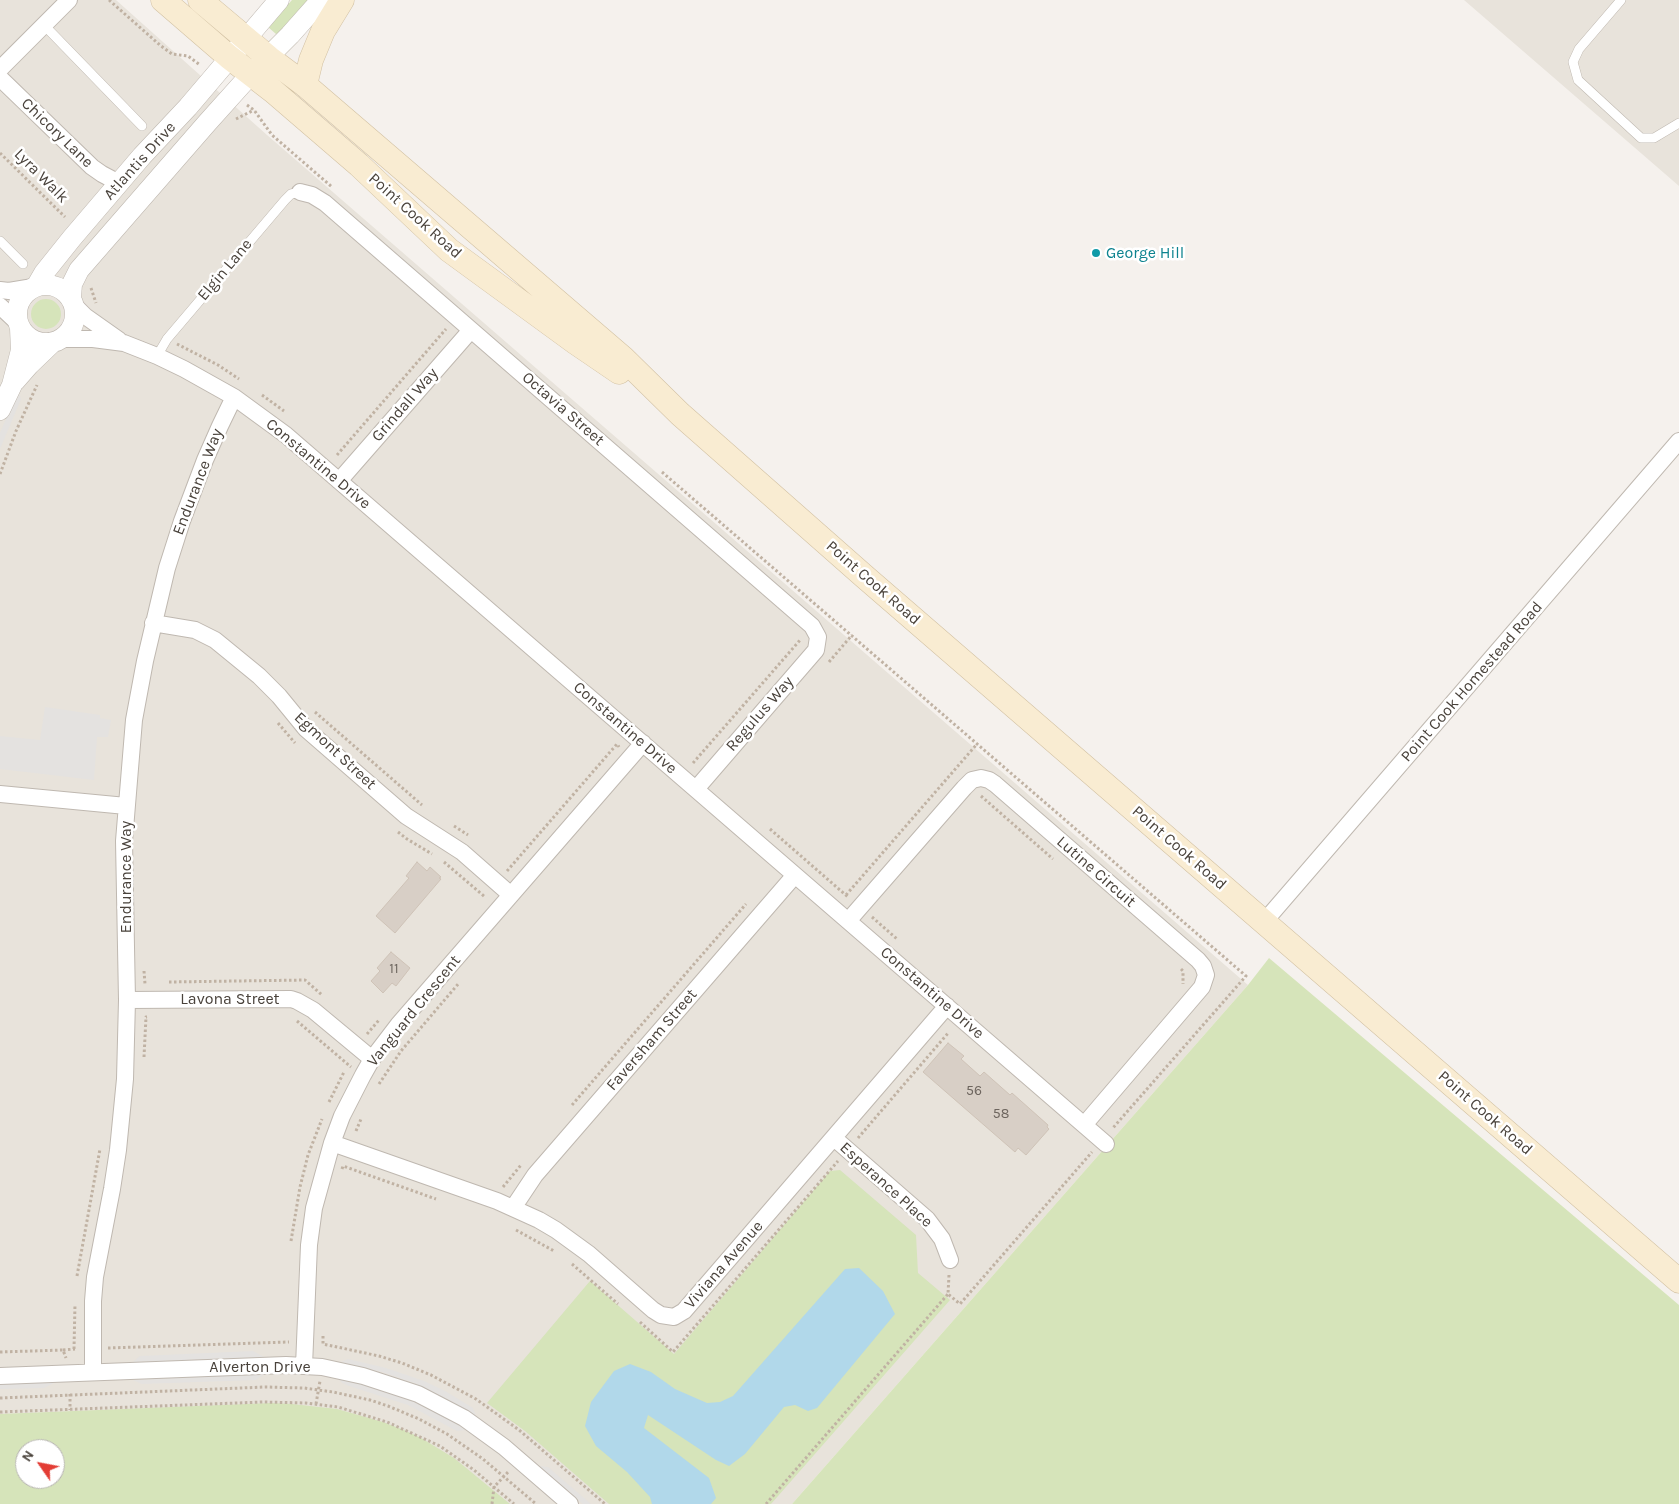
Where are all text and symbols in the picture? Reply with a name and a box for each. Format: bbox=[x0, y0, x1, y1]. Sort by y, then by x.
street label: Chicory Lane bbox=[17, 94, 97, 172]
street label: Atlantis Drive bbox=[100, 118, 180, 204]
street label: Lyra Walk bbox=[10, 145, 72, 207]
street label: Point Cook Road bbox=[364, 169, 466, 263]
street label: Elgin Lane bbox=[194, 235, 256, 305]
place label: George Hill bbox=[1106, 243, 1184, 263]
marker: George Hill bbox=[1090, 247, 1102, 259]
street label: Grindall Way bbox=[368, 364, 442, 446]
street label: Octavia Street bbox=[518, 368, 608, 450]
street label: Constantine Drive bbox=[262, 415, 374, 513]
street label: Endurance Way bbox=[169, 426, 227, 538]
street label: Point Cook Road bbox=[822, 537, 924, 629]
street label: Point Cook Homestead Road bbox=[1397, 598, 1547, 766]
street label: Regulus Way bbox=[722, 673, 798, 755]
street label: Constantine Drive bbox=[569, 678, 681, 778]
street label: Egmont Street bbox=[290, 708, 380, 794]
street label: Point Cook Road bbox=[1128, 802, 1230, 894]
street label: Endurance Way bbox=[116, 821, 136, 933]
street label: Lutine Circuit bbox=[1052, 832, 1140, 912]
street label: Constantine Drive bbox=[876, 943, 988, 1043]
street label: Vanguard Crescent bbox=[363, 951, 465, 1071]
house number: 11 bbox=[389, 961, 399, 977]
street label: Faversham Street bbox=[603, 985, 701, 1095]
street label: Lavona Street bbox=[180, 989, 280, 1009]
street label: Point Cook Road bbox=[1434, 1067, 1536, 1159]
house number: 56 bbox=[966, 1083, 982, 1099]
house number: 58 bbox=[993, 1106, 1009, 1122]
street label: Esperance Place bbox=[836, 1138, 936, 1232]
street label: Viviana Avenue bbox=[681, 1217, 767, 1313]
street label: Alverton Drive bbox=[209, 1357, 311, 1377]
north arrow bbox=[15, 1439, 65, 1489]
text: N bbox=[18, 1447, 38, 1465]

